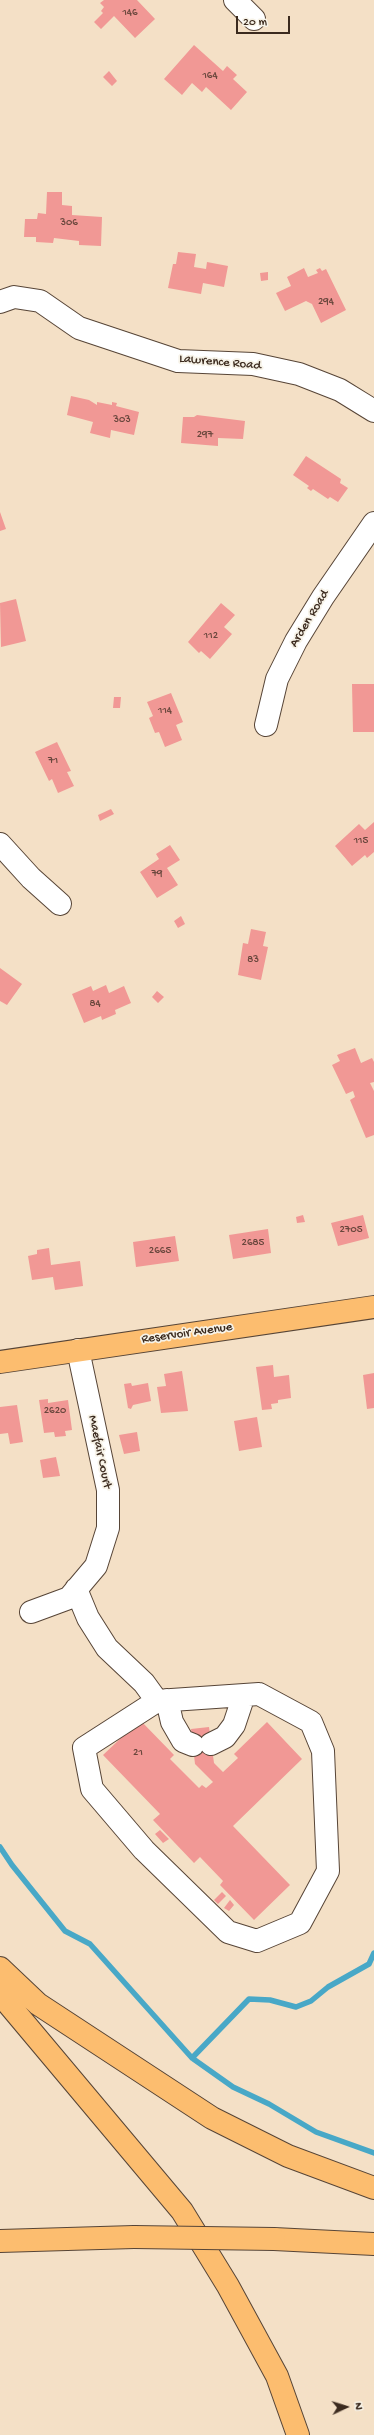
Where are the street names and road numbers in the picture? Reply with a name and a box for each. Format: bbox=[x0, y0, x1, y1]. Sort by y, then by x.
street label: Lawrence Road bbox=[178, 352, 262, 374]
street label: Arden Road bbox=[287, 587, 333, 651]
street label: Reservoir Avenue bbox=[141, 1320, 233, 1348]
street label: Maefair Court bbox=[84, 1414, 114, 1490]

